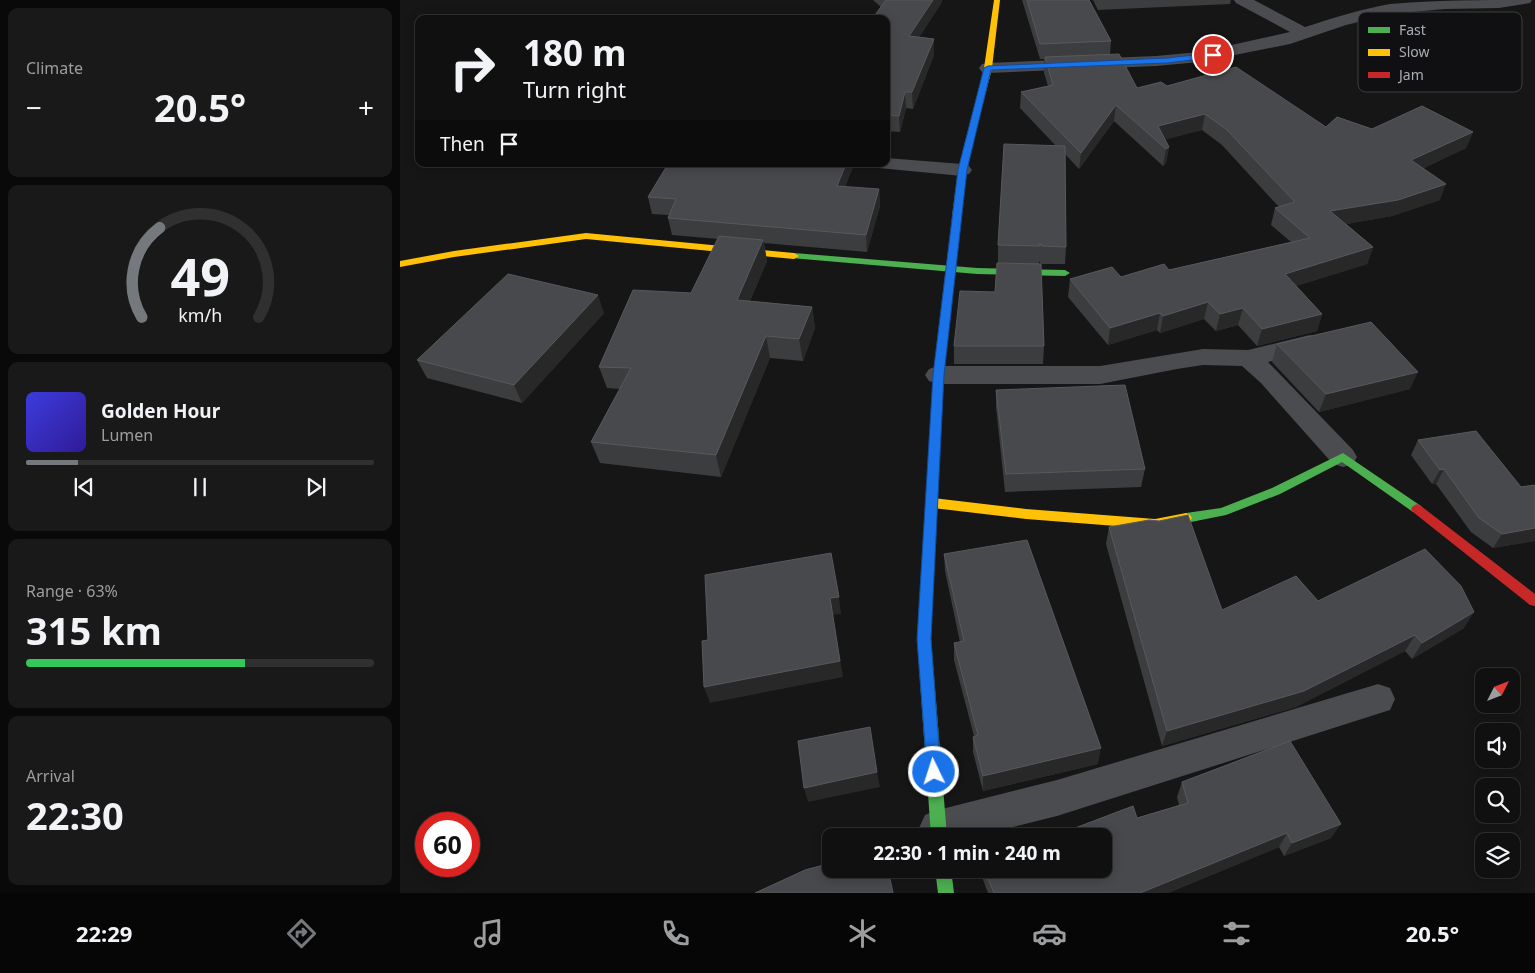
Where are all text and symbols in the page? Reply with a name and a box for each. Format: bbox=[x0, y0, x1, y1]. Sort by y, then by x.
legend bbox=[1358, 12, 1522, 92]
text: Fast bbox=[1399, 20, 1426, 39]
text: 180 m bbox=[523, 29, 626, 76]
pin bbox=[1192, 34, 1234, 76]
icon: right bbox=[440, 35, 505, 100]
icon: arrive bbox=[1199, 41, 1227, 69]
text: Slow bbox=[1399, 42, 1430, 61]
text: Climate bbox=[26, 57, 83, 79]
text: Jam bbox=[1397, 65, 1424, 84]
text: Turn right bbox=[523, 74, 626, 104]
text: 20.5° bbox=[154, 81, 246, 133]
text: − bbox=[26, 88, 42, 126]
text: + bbox=[358, 88, 374, 126]
icon: arrive bbox=[495, 130, 523, 158]
text: Then bbox=[440, 131, 485, 157]
text: 49 bbox=[170, 240, 230, 311]
text: km/h bbox=[178, 303, 222, 327]
text: Golden Hour bbox=[101, 398, 220, 424]
text: Lumen bbox=[101, 424, 153, 446]
icon: previous bbox=[70, 473, 98, 501]
icon: pause bbox=[186, 473, 214, 501]
icon: next bbox=[302, 473, 330, 501]
text: Range · 63% bbox=[26, 580, 118, 602]
text: 315 km bbox=[26, 604, 162, 656]
north arrow bbox=[1475, 668, 1520, 712]
map controls bbox=[1475, 668, 1520, 878]
button: sound bbox=[1475, 723, 1520, 768]
position arrow bbox=[907, 745, 959, 797]
text: Arrival bbox=[26, 765, 75, 787]
button: search bbox=[1475, 778, 1520, 823]
text: 22:30 bbox=[26, 789, 124, 841]
speed limit sign: 60 bbox=[415, 812, 480, 877]
button: layers bbox=[1475, 833, 1520, 878]
text: 22:30 · 1 min · 240 m bbox=[873, 840, 1061, 866]
icon: directions bbox=[284, 916, 319, 951]
icon: music bbox=[471, 916, 506, 951]
icon: phone bbox=[658, 916, 693, 951]
icon: climate bbox=[845, 916, 880, 951]
icon: car bbox=[1032, 916, 1067, 951]
icon: filters bbox=[1219, 916, 1254, 951]
text: 22:29 bbox=[76, 918, 132, 948]
text: 20.5° bbox=[1406, 918, 1459, 948]

